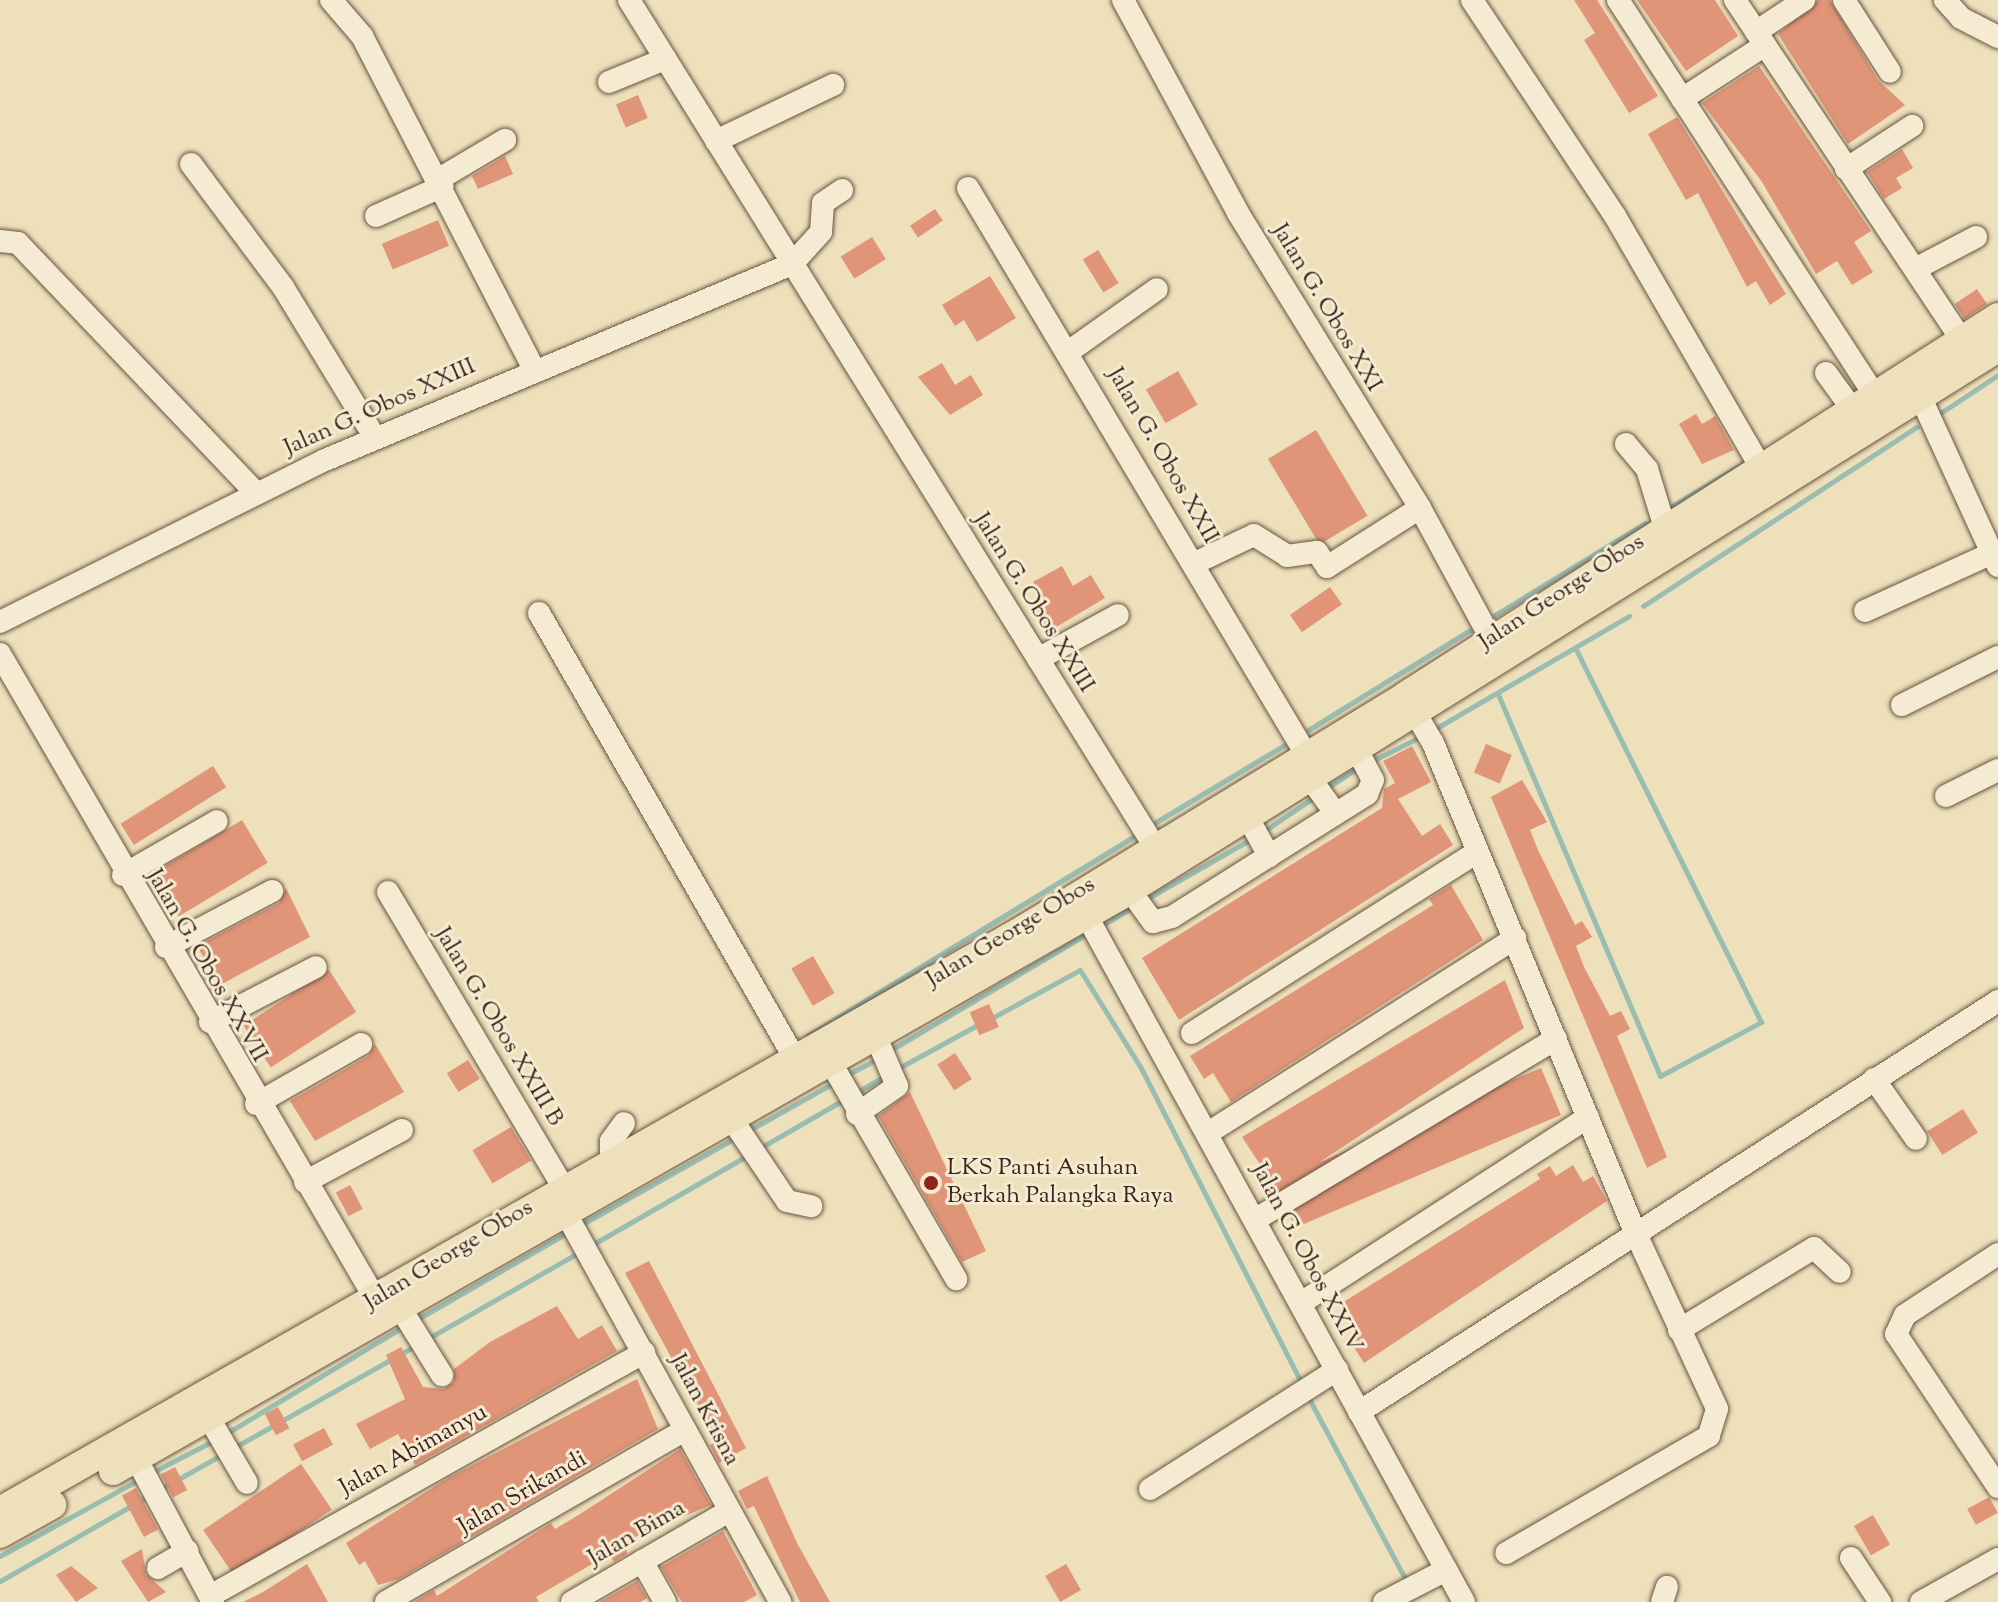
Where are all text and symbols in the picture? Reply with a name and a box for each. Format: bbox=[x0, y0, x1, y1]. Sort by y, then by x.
street label: Jalan G. Obos XXI bbox=[1264, 219, 1388, 397]
street label: Jalan G. Obos XXIII bbox=[280, 353, 480, 463]
street label: Jalan G. Obos XXII bbox=[1100, 363, 1224, 549]
street label: Jalan G. Obos XXIII bbox=[966, 508, 1100, 698]
street label: Jalan George Obos bbox=[1474, 529, 1650, 657]
street label: Jalan G. Obos XXVII bbox=[139, 864, 273, 1068]
street label: Jalan George Obos bbox=[921, 871, 1101, 995]
street label: Jalan G. Obos XXIII B bbox=[427, 922, 569, 1132]
place label: LKS Panti Asuhan Berkah Palangka Raya bbox=[947, 1155, 1173, 1211]
street label: Jalan G. Obos XXIV bbox=[1244, 1158, 1368, 1358]
marker: LKS Panti Asuhan Berkah Palangka Raya bbox=[922, 1174, 940, 1192]
street label: Jalan George Obos bbox=[359, 1194, 539, 1318]
street label: Jalan Krisna bbox=[663, 1349, 745, 1471]
street label: Jalan Abimanyu bbox=[335, 1399, 493, 1503]
street label: Jalan Srikandi bbox=[454, 1446, 592, 1542]
street label: Jalan Bima bbox=[583, 1495, 691, 1573]

